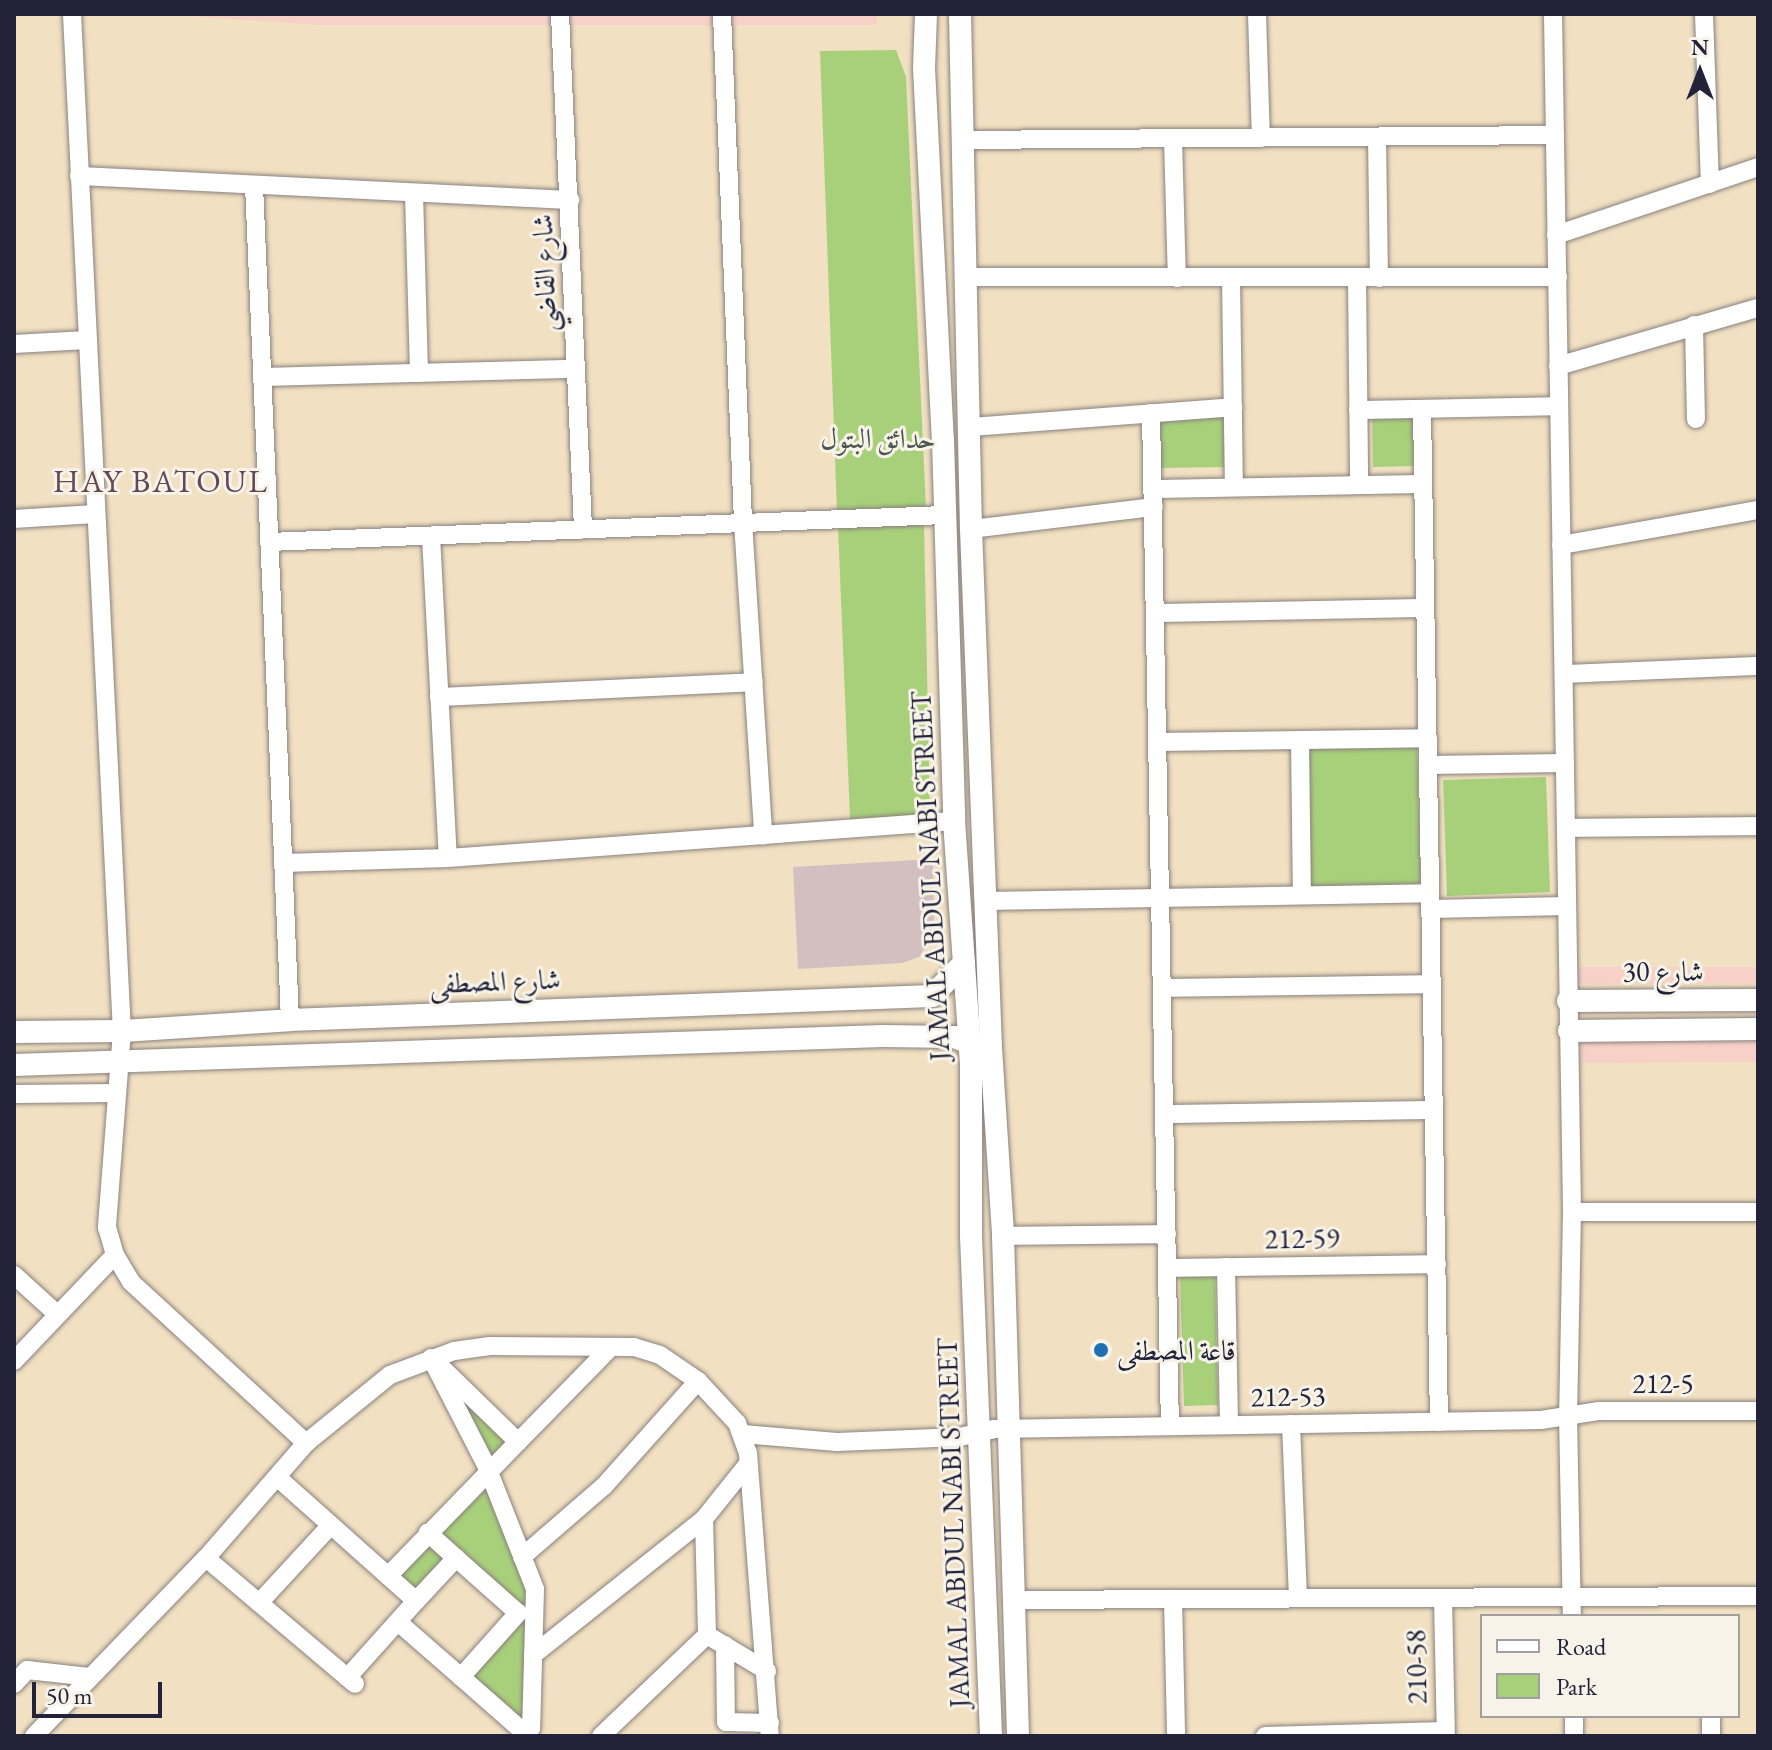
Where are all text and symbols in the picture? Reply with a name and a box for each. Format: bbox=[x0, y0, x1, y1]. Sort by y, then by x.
north arrow bbox=[1660, 32, 1740, 112]
text: N bbox=[1691, 33, 1709, 62]
street label: شارع القاضي bbox=[525, 214, 563, 332]
park label: حدائق البتول bbox=[820, 421, 936, 455]
district label: HAY BATOUL bbox=[53, 462, 269, 500]
street label: JAMAL ABDUL NABI STREET bbox=[904, 690, 956, 1062]
street label: شارع 30 bbox=[1622, 954, 1704, 988]
street label: شارع المصطفى bbox=[429, 962, 561, 1000]
street label: 212-59 bbox=[1264, 1221, 1340, 1255]
place label: قاعة المصطفى bbox=[1117, 1333, 1236, 1367]
street label: JAMAL ABDUL NABI STREET bbox=[930, 1337, 976, 1709]
marker: قاعة المصطفى bbox=[1092, 1341, 1110, 1359]
street label: 212-5 bbox=[1632, 1366, 1694, 1400]
street label: 212-53 bbox=[1250, 1379, 1326, 1413]
legend bbox=[1480, 1614, 1740, 1718]
street label: 210-58 bbox=[1399, 1629, 1433, 1705]
text: Road bbox=[1556, 1631, 1606, 1662]
scale bar bbox=[36, 1666, 166, 1716]
text: Park bbox=[1556, 1671, 1597, 1702]
text: 50 m bbox=[46, 1680, 93, 1711]

